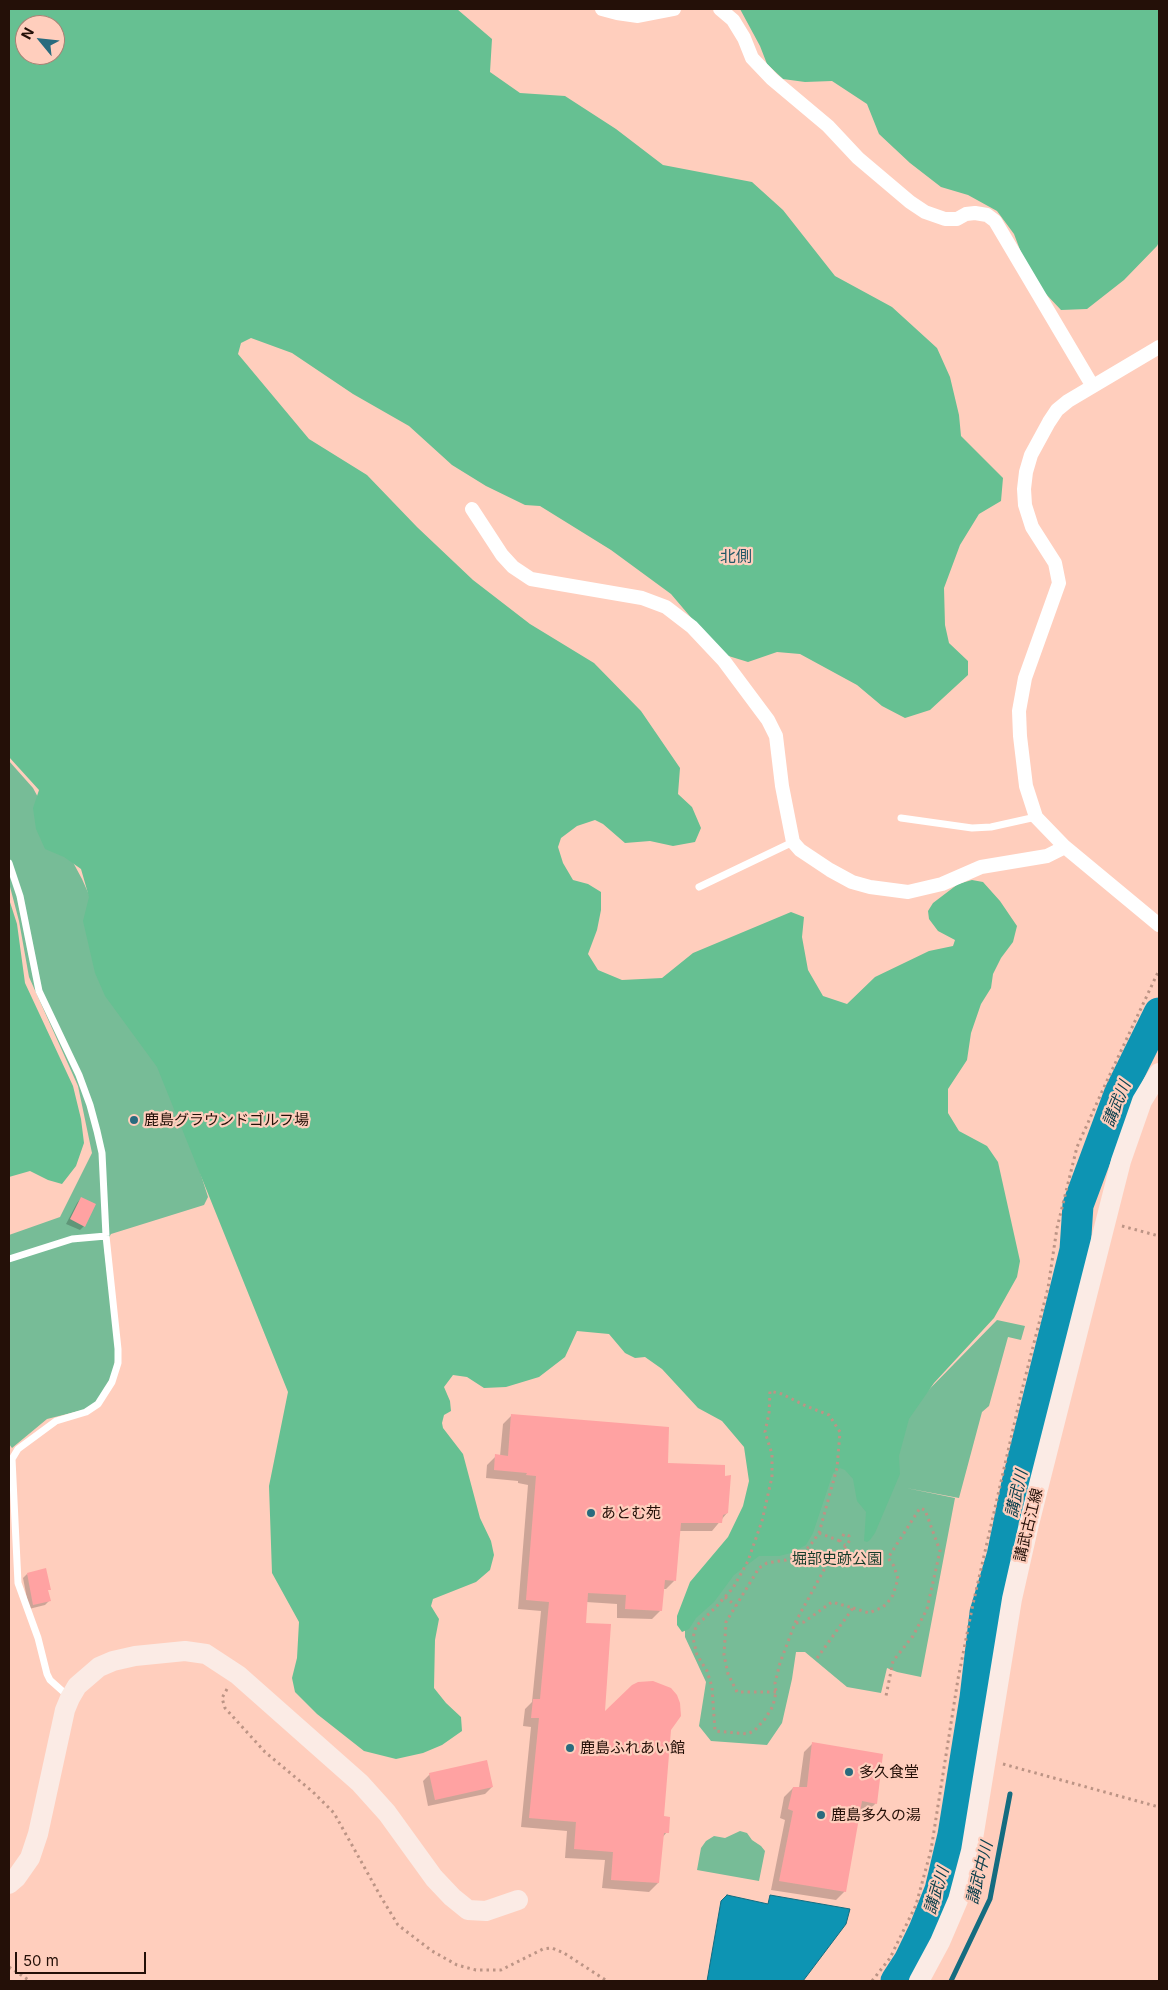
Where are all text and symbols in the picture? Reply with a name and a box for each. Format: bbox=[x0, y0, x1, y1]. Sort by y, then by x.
north arrow bbox=[15, 15, 65, 65]
text: N bbox=[17, 24, 37, 42]
district label: 北側 bbox=[720, 547, 752, 567]
water label: 講武川 bbox=[1099, 1078, 1135, 1130]
place label: 鹿島グラウンドゴルフ場 bbox=[144, 1111, 309, 1129]
marker: 鹿島グラウンドゴルフ場 bbox=[128, 1114, 140, 1126]
water label: 講武川 bbox=[1002, 1468, 1032, 1520]
street label: 講武古江線 bbox=[1011, 1486, 1047, 1564]
place label: あとむ苑 bbox=[601, 1504, 661, 1522]
marker: あとむ苑 bbox=[585, 1507, 597, 1519]
park label: 堀部史跡公園 bbox=[792, 1550, 882, 1568]
place label: 鹿島ふれあい館 bbox=[580, 1739, 685, 1757]
marker: 鹿島ふれあい館 bbox=[564, 1742, 576, 1754]
place label: 多久食堂 bbox=[859, 1763, 919, 1781]
marker: 多久食堂 bbox=[843, 1766, 855, 1778]
place label: 鹿島多久の湯 bbox=[831, 1806, 921, 1824]
marker: 鹿島多久の湯 bbox=[815, 1809, 827, 1821]
water label: 講武中川 bbox=[963, 1840, 997, 1906]
water label: 講武川 bbox=[921, 1865, 953, 1917]
scale bar bbox=[18, 1942, 149, 1974]
text: 50 m bbox=[23, 1951, 59, 1970]

